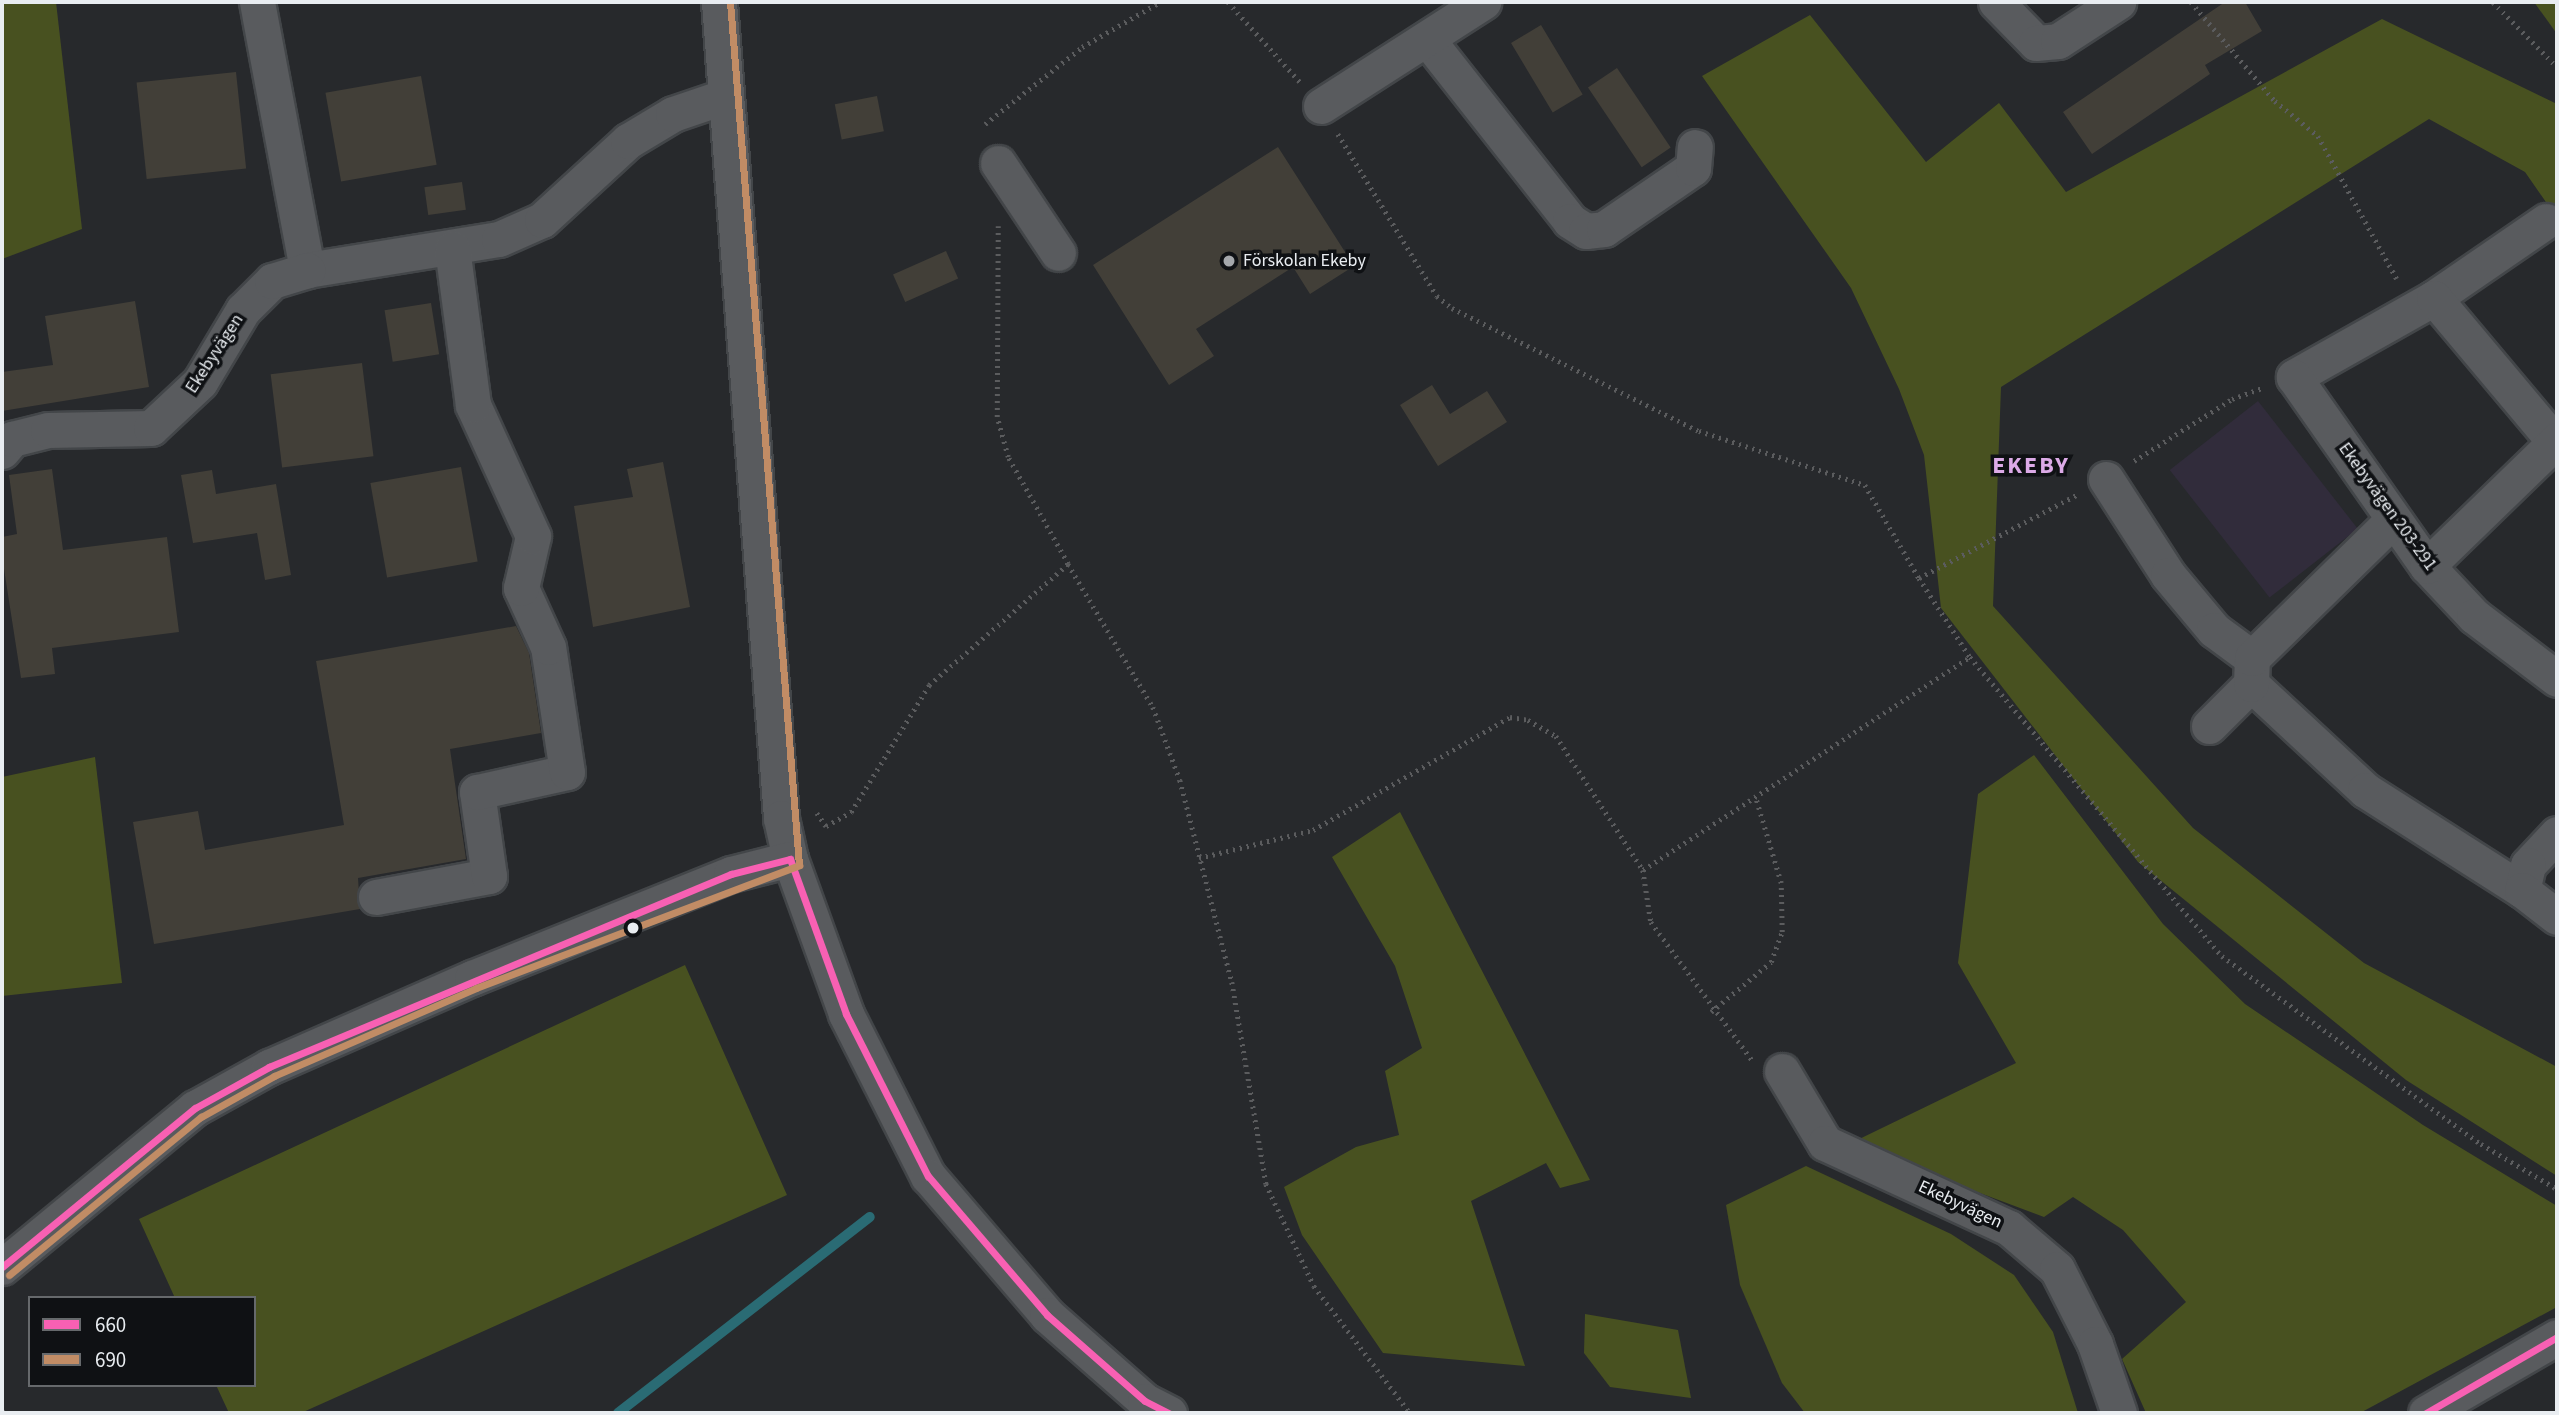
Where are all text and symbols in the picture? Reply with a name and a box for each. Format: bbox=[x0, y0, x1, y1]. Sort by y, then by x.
place label: Förskolan Ekeby bbox=[1243, 250, 1366, 272]
marker: Förskolan Ekeby bbox=[1221, 253, 1237, 269]
street label: Ekebyvägen bbox=[181, 310, 249, 398]
street label: Ekebyvägen 203-291 bbox=[2333, 439, 2441, 575]
district label: EKEBY bbox=[1993, 452, 2069, 480]
unlabelled marker bbox=[626, 921, 640, 935]
street label: Ekebyvägen bbox=[1915, 1176, 2005, 1234]
legend bbox=[28, 1296, 256, 1387]
text: 660 bbox=[95, 1310, 126, 1340]
text: 690 bbox=[95, 1345, 126, 1375]

